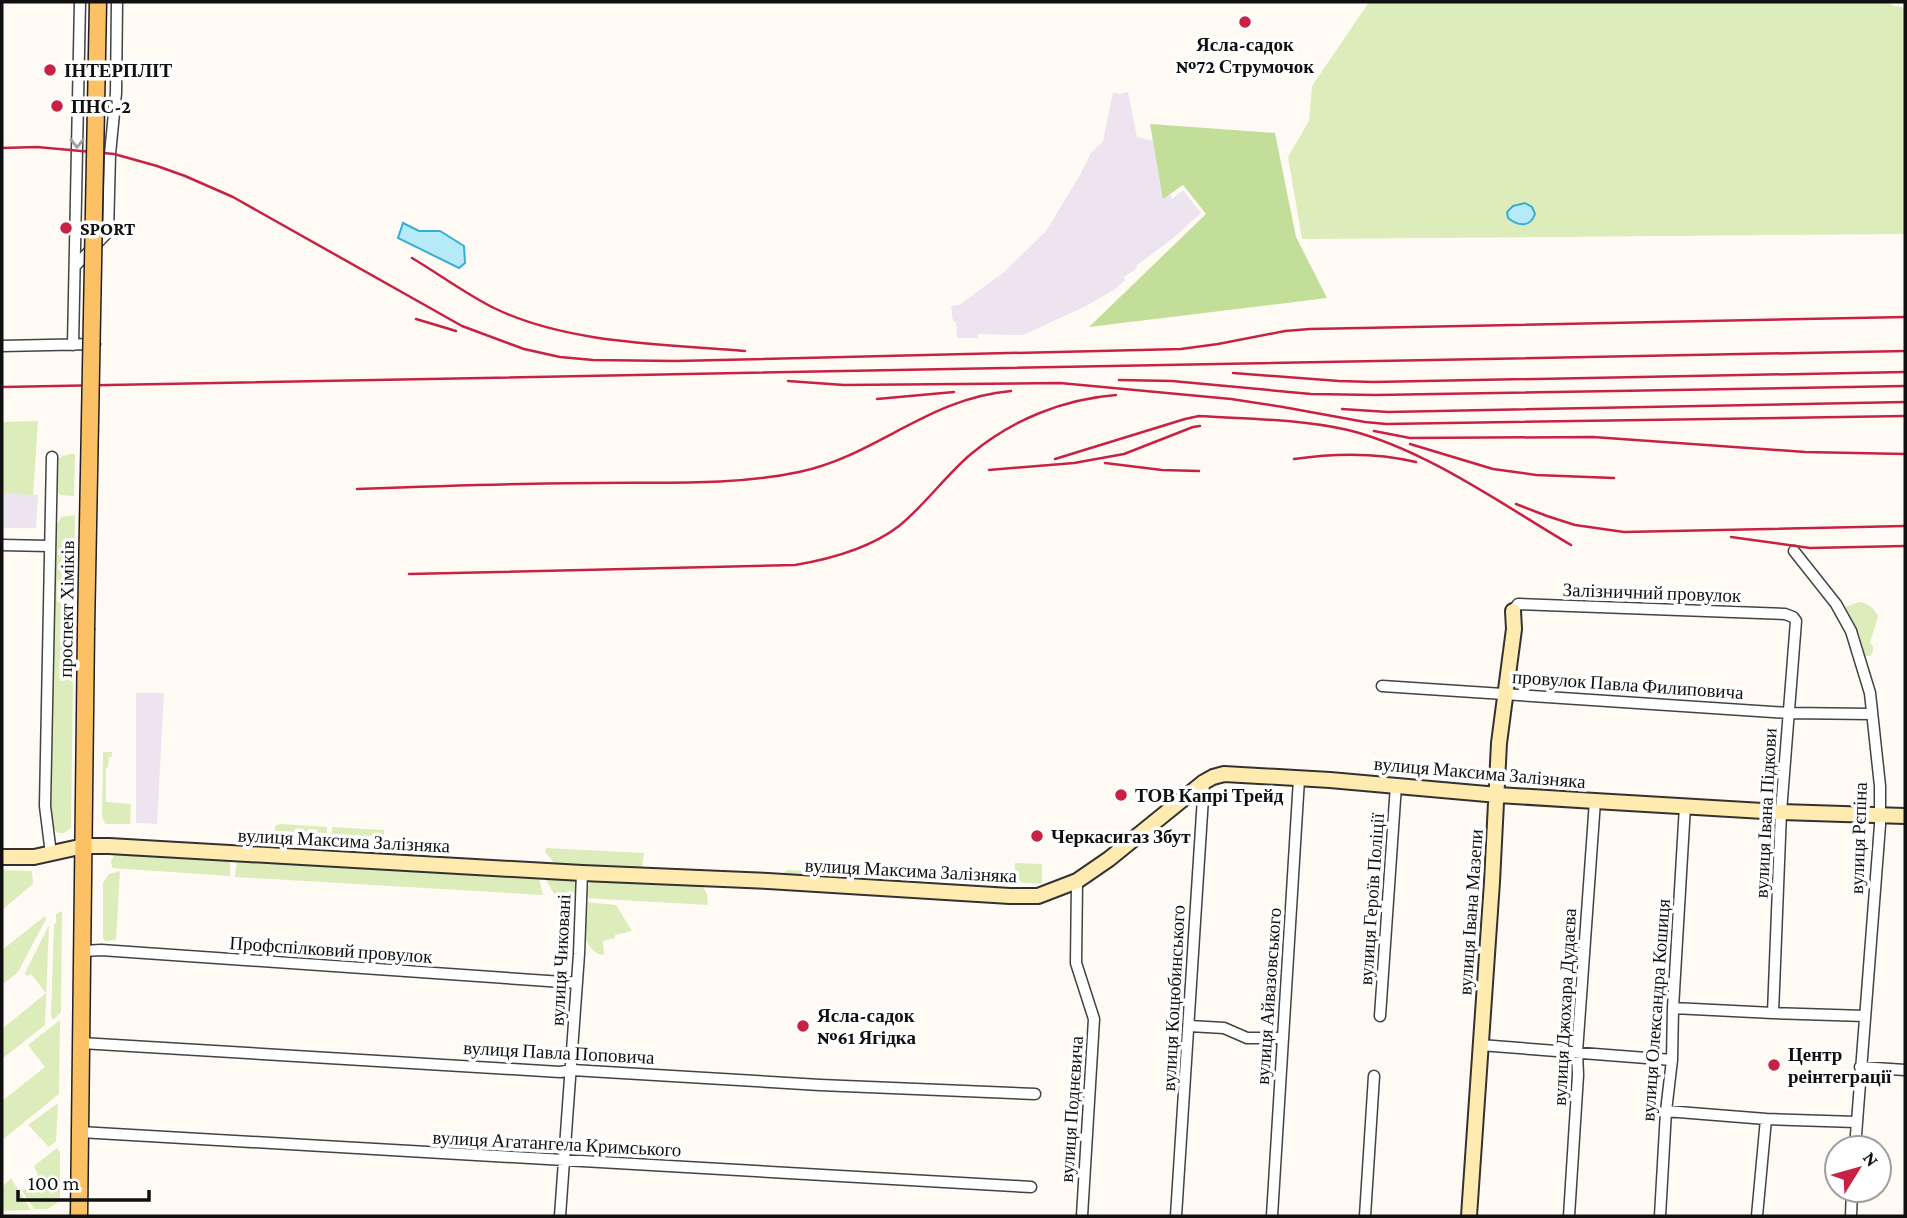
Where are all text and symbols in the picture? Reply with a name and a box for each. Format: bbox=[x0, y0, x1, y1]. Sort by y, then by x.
marker: Ясла-садок №72 Струмочок bbox=[1237, 14, 1253, 30]
place label: Ясла-садок №72 Струмочок bbox=[1176, 34, 1314, 77]
place label: ІНТЕРПЛІТ bbox=[64, 60, 172, 81]
marker: ІНТЕРПЛІТ bbox=[42, 62, 58, 78]
place label: ПНС-2 bbox=[71, 96, 131, 117]
marker: ПНС-2 bbox=[49, 98, 65, 114]
one-way arrow bbox=[69, 139, 85, 149]
place label: SPORT bbox=[80, 218, 136, 239]
marker: SPORT bbox=[58, 220, 74, 236]
street label: проспект Хіміків bbox=[55, 540, 78, 678]
street label: Залізничний провулок bbox=[1562, 579, 1742, 606]
street label: провулок Павла Филиповича bbox=[1512, 666, 1745, 703]
street label: вулиця Івана Підкови bbox=[1751, 727, 1780, 899]
street label: вулиця Максима Залізняка bbox=[1373, 753, 1587, 792]
street label: вулиця Рєпіна bbox=[1846, 781, 1871, 894]
place label: ТОВ Капрі Трейд bbox=[1135, 785, 1284, 806]
marker: ТОВ Капрі Трейд bbox=[1113, 787, 1129, 803]
street label: вулиця Героїв Поліції bbox=[1355, 812, 1388, 986]
street label: вулиця Максима Залізняка bbox=[237, 824, 451, 857]
place label: Черкасигаз Збут bbox=[1051, 826, 1191, 847]
marker: Черкасигаз Збут bbox=[1029, 828, 1045, 844]
street label: вулиця Івана Мазепи bbox=[1454, 828, 1487, 996]
street label: вулиця Максима Залізняка bbox=[804, 854, 1018, 887]
street label: вулиця Чиковані bbox=[547, 894, 574, 1026]
street label: вулиця Олександра Кошиця bbox=[1637, 898, 1674, 1122]
street label: вулиця Коцюбинського bbox=[1158, 904, 1189, 1092]
street label: вулиця Айвазовського bbox=[1252, 907, 1285, 1085]
street label: вулиця Джохара Дудаєва bbox=[1549, 907, 1580, 1106]
street label: Профспілковий провулок bbox=[229, 932, 434, 967]
place label: Ясла-садок №61 Ягідка bbox=[817, 1005, 916, 1048]
marker: Ясла-садок №61 Ягідка bbox=[795, 1018, 811, 1034]
street label: вулиця Поднєвича bbox=[1056, 1034, 1087, 1183]
street label: вулиця Павла Поповича bbox=[463, 1037, 656, 1068]
place label: Центр реінтеграції bbox=[1788, 1044, 1892, 1087]
marker: Центр реінтеграції bbox=[1766, 1057, 1782, 1073]
street label: вулиця Агатангела Кримського bbox=[432, 1126, 682, 1161]
north arrow bbox=[1823, 1134, 1893, 1204]
text: N bbox=[1859, 1148, 1883, 1171]
scale bar bbox=[18, 1158, 149, 1202]
text: 100 m bbox=[28, 1171, 80, 1195]

